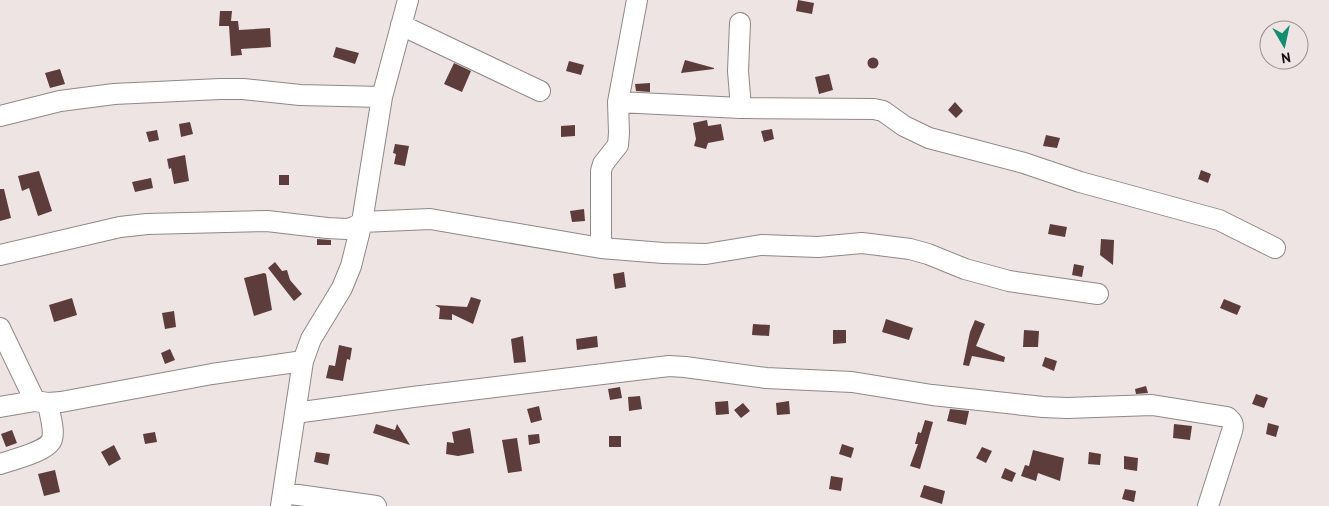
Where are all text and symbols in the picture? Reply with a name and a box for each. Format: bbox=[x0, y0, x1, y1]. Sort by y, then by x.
north arrow bbox=[1259, 20, 1309, 70]
text: N bbox=[1280, 48, 1292, 67]

